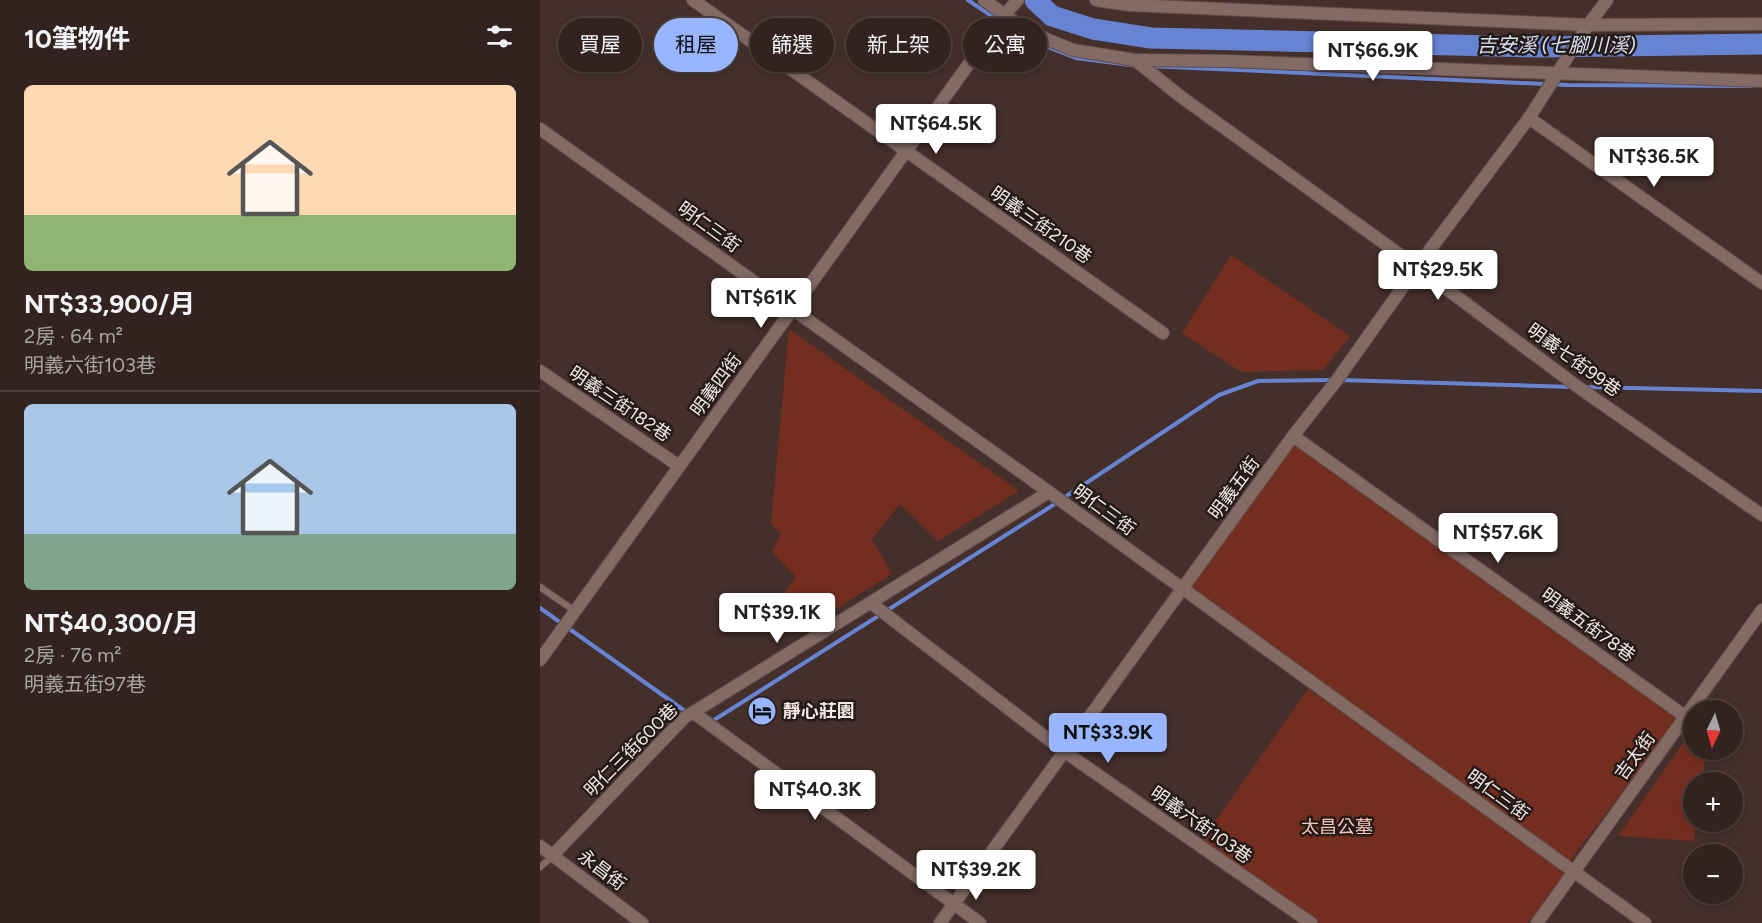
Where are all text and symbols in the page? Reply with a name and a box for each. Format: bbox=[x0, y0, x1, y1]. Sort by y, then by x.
chip: 買屋 bbox=[558, 18, 642, 72]
chip: 租屋 bbox=[654, 18, 738, 72]
chip: 篩選 bbox=[750, 18, 834, 72]
chip: 新上架 bbox=[846, 18, 951, 72]
chip: 公寓 bbox=[963, 18, 1047, 72]
icon: filters bbox=[483, 20, 516, 53]
text: 10筆物件 bbox=[24, 23, 130, 55]
pin: NT$66.9K bbox=[1311, 31, 1435, 82]
water label: 吉安溪 (七腳川溪) bbox=[1476, 33, 1636, 57]
text: NT$66.9K bbox=[1327, 38, 1419, 62]
pin: NT$64.5K bbox=[874, 104, 998, 155]
text: NT$64.5K bbox=[890, 111, 982, 135]
icon: home bbox=[216, 124, 324, 232]
pin: NT$36.5K bbox=[1592, 137, 1716, 188]
text: NT$36.5K bbox=[1609, 144, 1699, 168]
street label: 明義三街210巷 bbox=[986, 182, 1096, 268]
street label: 明仁三街 bbox=[673, 197, 745, 257]
pin: NT$29.5K bbox=[1376, 250, 1500, 301]
text: NT$29.5K bbox=[1392, 257, 1484, 281]
pin: NT$61K bbox=[712, 278, 810, 329]
text: NT$61K bbox=[725, 285, 797, 309]
text: NT$33,900/月 bbox=[24, 288, 195, 320]
street label: 明義七街99巷 bbox=[1523, 319, 1625, 401]
text: 2房 · 64 m² bbox=[24, 324, 123, 348]
street label: 明義四街 bbox=[686, 349, 746, 421]
text: 明義六街103巷 bbox=[24, 353, 156, 377]
street label: 明義三街182巷 bbox=[565, 362, 675, 446]
icon: home bbox=[216, 443, 324, 551]
street label: 明義五街 bbox=[1204, 452, 1264, 524]
street label: 明仁三街 bbox=[1068, 480, 1140, 540]
pin: NT$57.6K bbox=[1436, 513, 1560, 564]
text: NT$57.6K bbox=[1453, 520, 1543, 544]
street label: 明義五街78巷 bbox=[1537, 584, 1639, 666]
pin: NT$39.1K bbox=[715, 593, 839, 644]
text: NT$39.1K bbox=[733, 600, 821, 624]
text: NT$40,300/月 bbox=[24, 607, 199, 639]
text: 2房 · 76 m² bbox=[24, 643, 121, 667]
text: 明義五街97巷 bbox=[24, 672, 146, 696]
hotel icon: 靜心莊園 bbox=[746, 695, 778, 727]
street label: 明仁三街600巷 bbox=[580, 699, 682, 801]
place label: 靜心莊園 bbox=[783, 700, 855, 722]
north arrow bbox=[1683, 700, 1743, 760]
map controls bbox=[1683, 700, 1743, 904]
pin: NT$33.9K bbox=[1046, 713, 1170, 764]
text: NT$33.9K bbox=[1063, 720, 1153, 744]
street label: 吉太街 bbox=[1610, 728, 1660, 784]
street label: 明仁三街 bbox=[1462, 765, 1534, 825]
pin: NT$40.3K bbox=[753, 770, 877, 821]
button: + bbox=[1683, 772, 1743, 832]
text: NT$40.3K bbox=[768, 777, 862, 801]
street label: 明義六街103巷 bbox=[1146, 782, 1256, 868]
park label: 太昌公墓 bbox=[1301, 816, 1373, 838]
button: − bbox=[1683, 844, 1743, 904]
street label: 永昌街 bbox=[574, 845, 630, 895]
pin: NT$39.2K bbox=[914, 850, 1038, 901]
text: NT$39.2K bbox=[931, 857, 1021, 881]

